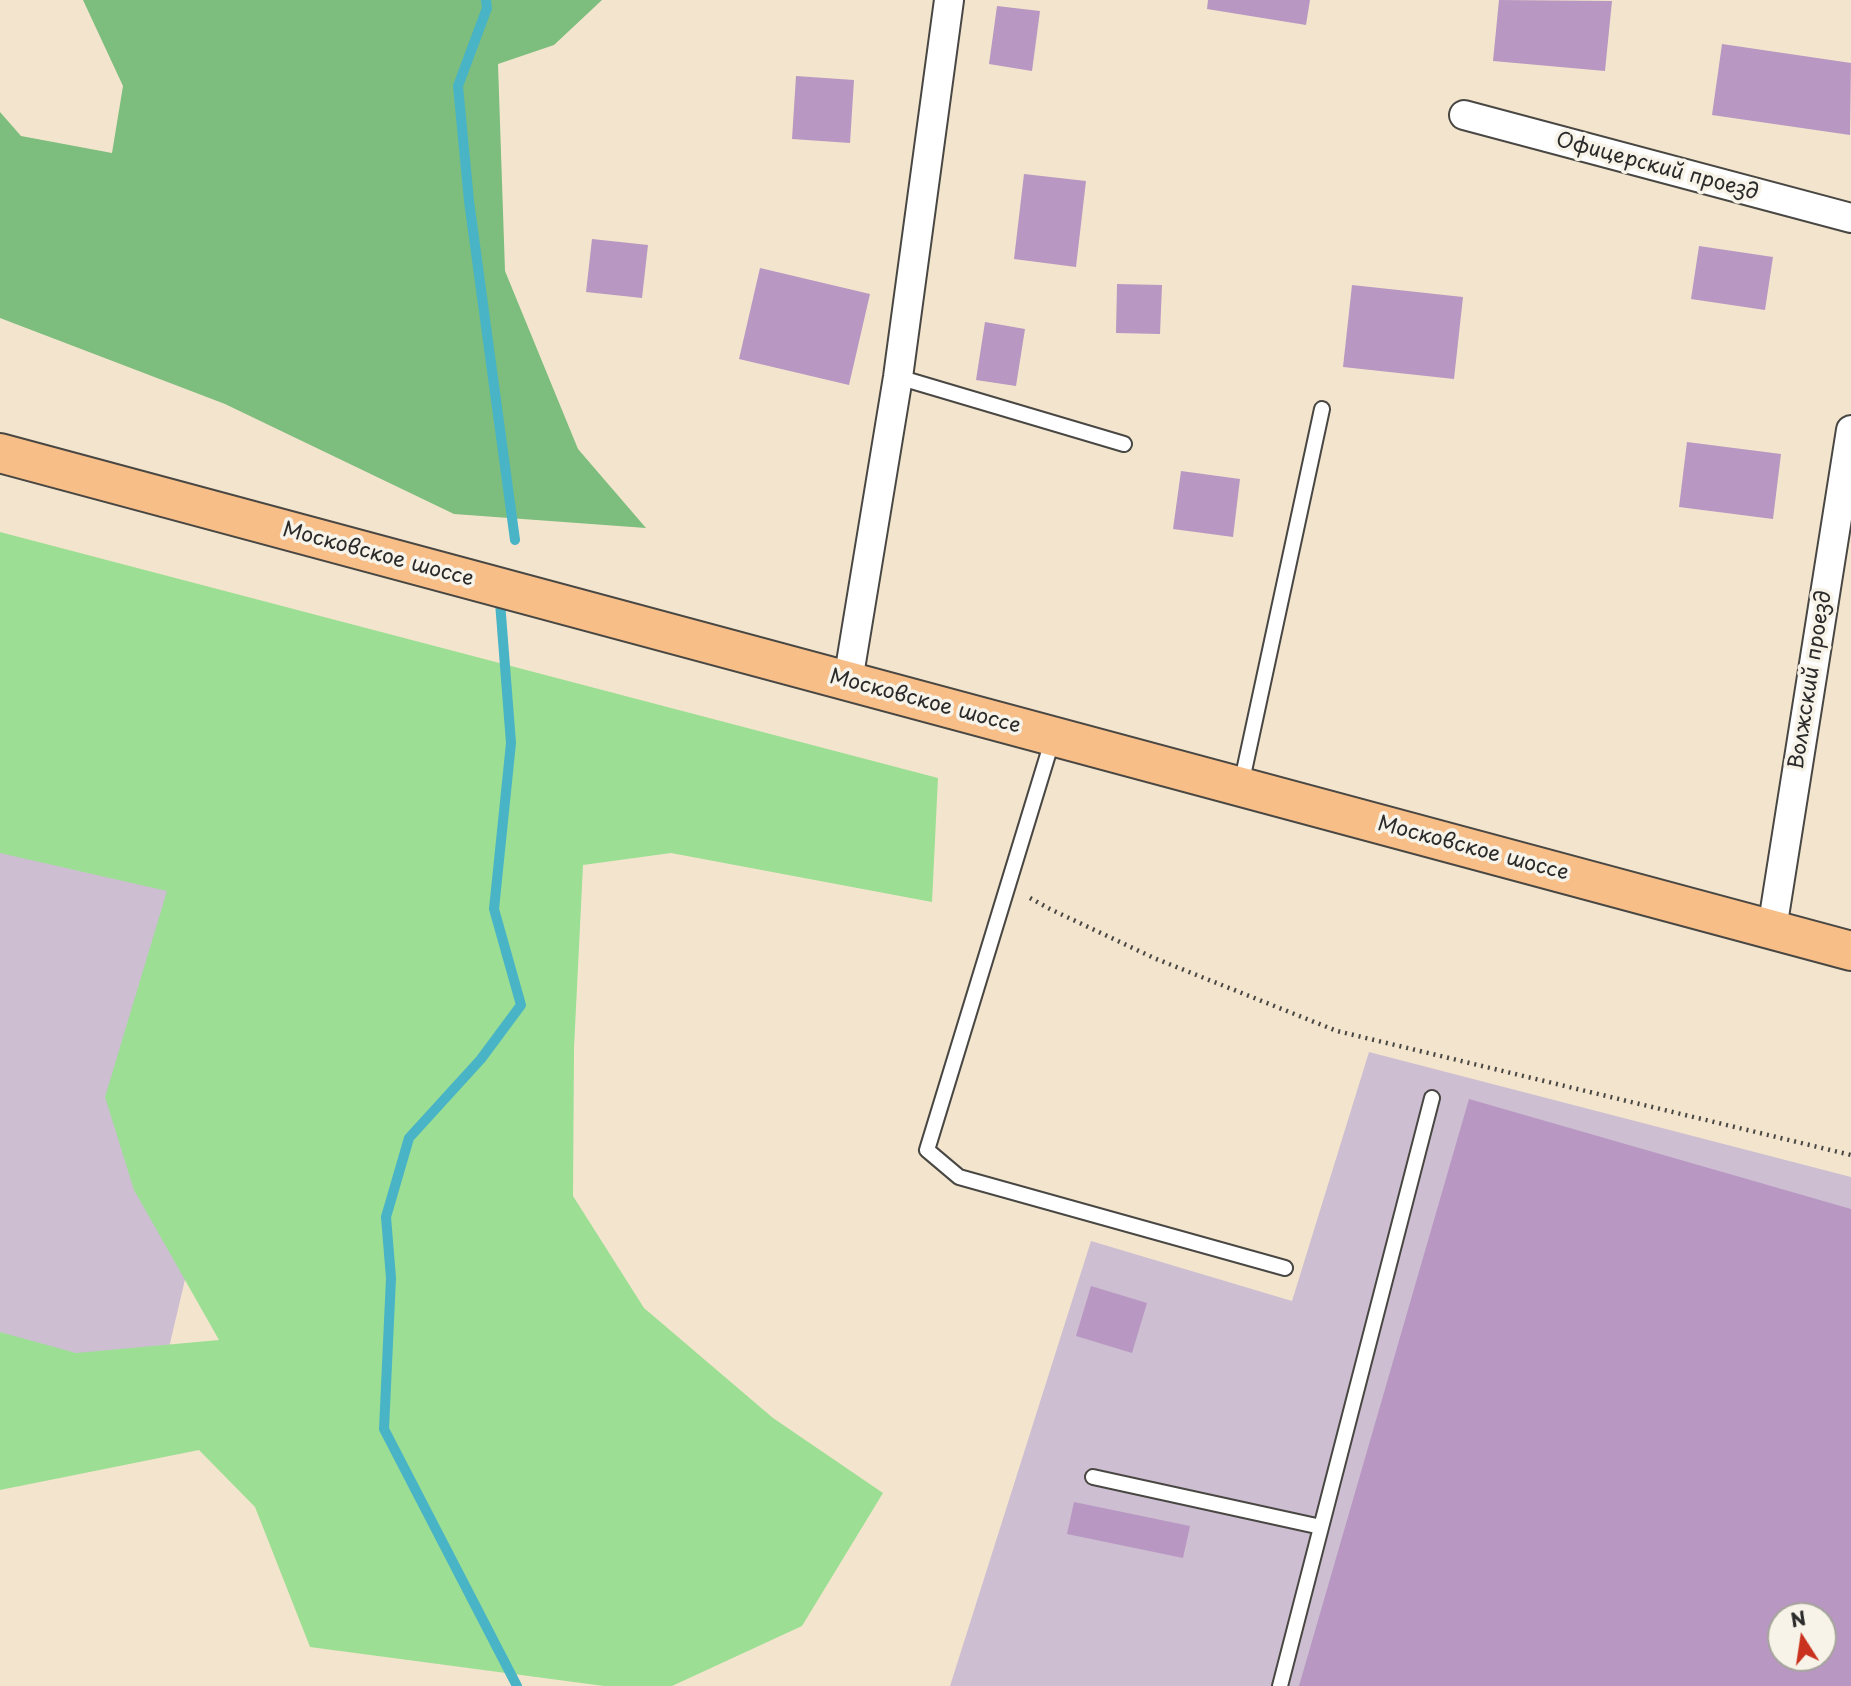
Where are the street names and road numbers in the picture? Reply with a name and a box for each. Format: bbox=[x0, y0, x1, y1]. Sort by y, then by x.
street label: Офицерский проезд bbox=[1553, 128, 1761, 206]
street label: Московское шоссе bbox=[280, 517, 476, 593]
street label: Волжский проезд bbox=[1784, 589, 1838, 771]
street label: Московское шоссе bbox=[827, 664, 1023, 740]
street label: Московское шоссе bbox=[1375, 811, 1571, 887]

